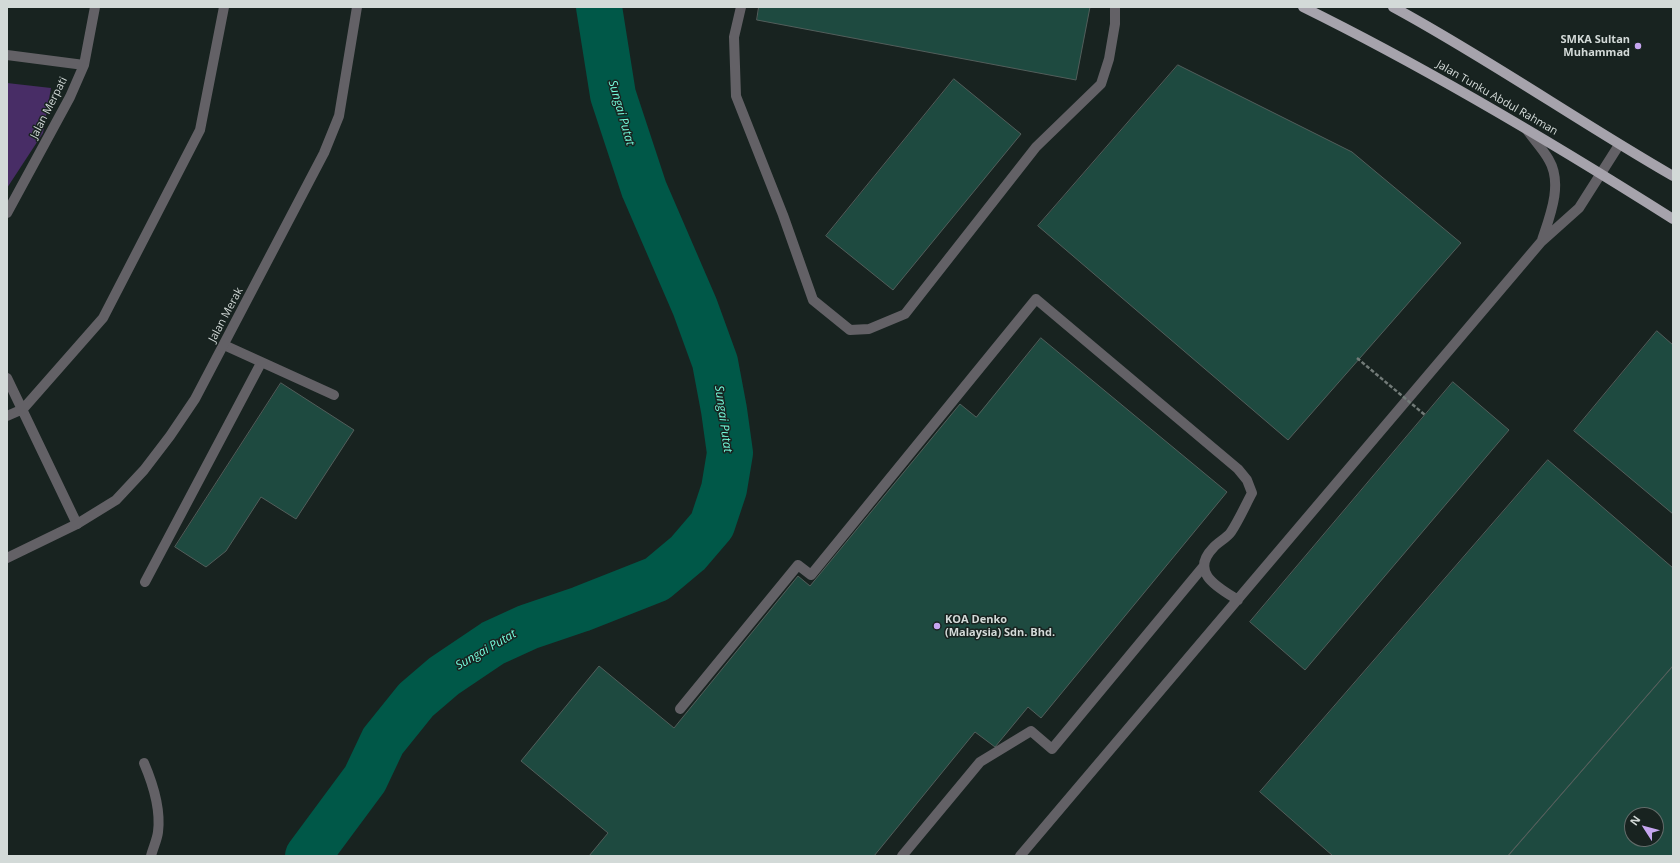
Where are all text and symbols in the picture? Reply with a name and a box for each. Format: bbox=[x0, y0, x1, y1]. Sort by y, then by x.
place label: SMKA Sultan Muhammad bbox=[1561, 33, 1630, 59]
marker: SMKA Sultan Muhammad bbox=[1633, 41, 1643, 51]
street label: Jalan Tunku Abdul Rahman bbox=[1434, 58, 1560, 138]
street label: Jalan Merpati bbox=[28, 75, 70, 141]
water label: Sungai Putat bbox=[605, 79, 637, 147]
street label: Jalan Merak bbox=[206, 285, 246, 345]
water label: Sungai Putat bbox=[711, 385, 735, 453]
place label: KOA Denko (Malaysia) Sdn. Bhd. bbox=[945, 613, 1055, 639]
marker: KOA Denko (Malaysia) Sdn. Bhd. bbox=[932, 621, 942, 631]
water label: Sungai Putat bbox=[453, 627, 519, 673]
north arrow bbox=[1624, 807, 1664, 847]
text: N bbox=[1626, 812, 1643, 828]

